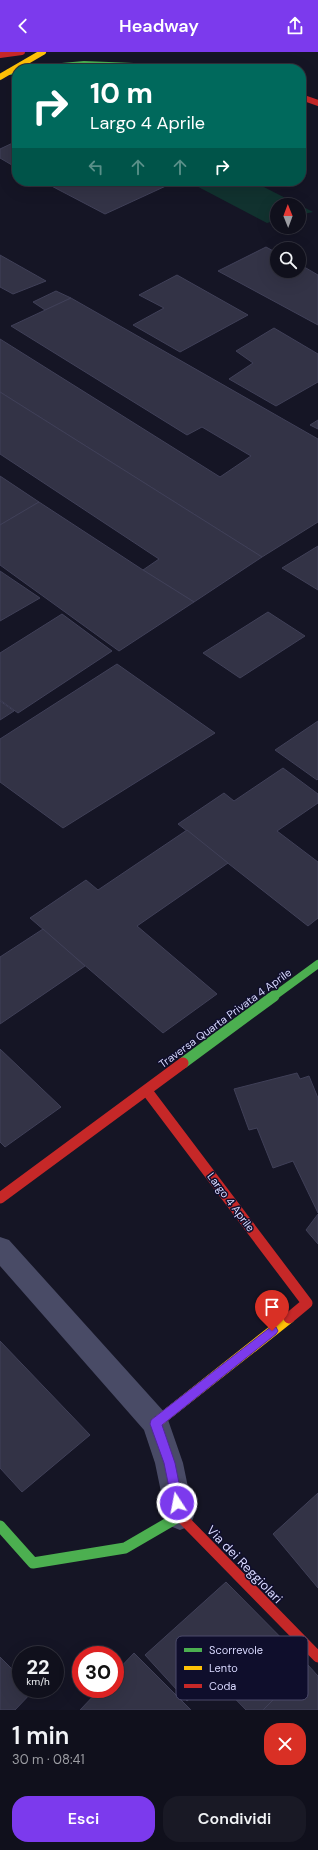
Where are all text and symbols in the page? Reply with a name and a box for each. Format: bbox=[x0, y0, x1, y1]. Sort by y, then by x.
text: Headway bbox=[119, 14, 199, 38]
icon: back bbox=[12, 15, 34, 37]
icon: share bbox=[284, 15, 306, 37]
text: 10 m bbox=[90, 75, 153, 112]
icon: right bbox=[24, 80, 76, 132]
text: Largo 4 Aprile bbox=[90, 111, 205, 135]
icon: left bbox=[85, 156, 107, 178]
icon: ahead bbox=[127, 156, 149, 178]
icon: ahead bbox=[169, 156, 191, 178]
icon: right bbox=[211, 156, 233, 178]
north arrow bbox=[270, 198, 306, 234]
map controls bbox=[270, 198, 306, 278]
button: search bbox=[270, 242, 306, 278]
street label: Traversa Quarta Privata 4 Aprile bbox=[156, 965, 294, 1071]
street label: Largo 4 Aprile bbox=[204, 1170, 258, 1234]
pin bbox=[255, 1290, 289, 1331]
icon: arrive bbox=[261, 1296, 283, 1318]
position arrow bbox=[156, 1482, 198, 1524]
street label: Via dei Reggiolari bbox=[203, 1522, 286, 1607]
legend bbox=[176, 1636, 308, 1700]
text: Scorrevole bbox=[209, 1643, 263, 1657]
speed limit sign: 30 bbox=[72, 1646, 124, 1698]
text: 22 bbox=[26, 1654, 50, 1680]
text: Lento bbox=[209, 1661, 238, 1675]
text: km/h bbox=[26, 1675, 50, 1688]
text: Coda bbox=[209, 1679, 236, 1693]
text: 1 min bbox=[12, 1720, 69, 1751]
button: close bbox=[264, 1723, 306, 1765]
text: 30 m · 08:41 bbox=[12, 1751, 84, 1768]
button: Esci bbox=[12, 1796, 155, 1842]
button: Condividi bbox=[163, 1796, 306, 1842]

